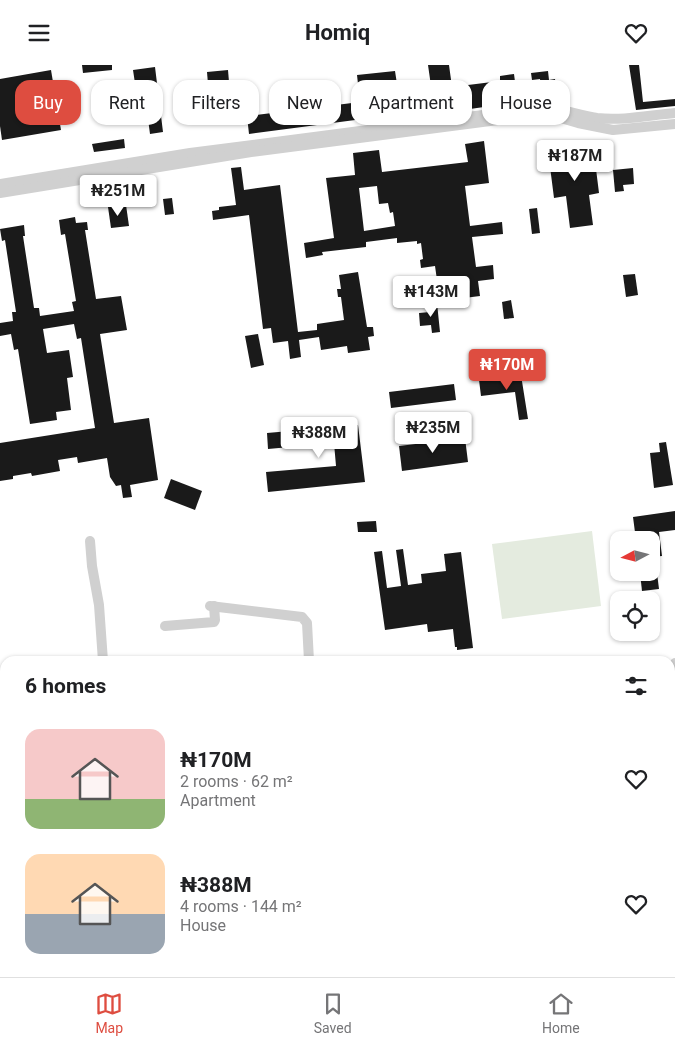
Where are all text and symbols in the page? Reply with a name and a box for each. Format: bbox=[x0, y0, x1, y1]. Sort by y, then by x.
icon: menu bbox=[25, 19, 53, 47]
icon: heart bbox=[622, 19, 650, 47]
text: Homiq bbox=[305, 20, 370, 45]
chip: Buy bbox=[15, 80, 81, 125]
chip: Rent bbox=[91, 80, 163, 125]
chip: Filters bbox=[173, 80, 259, 125]
chip: New bbox=[269, 80, 341, 125]
chip: Apartment bbox=[351, 80, 472, 125]
chip: House bbox=[482, 80, 570, 125]
pin: ₦187M bbox=[540, 139, 610, 182]
text: ₦187M bbox=[548, 146, 602, 165]
pin: ₦251M bbox=[83, 175, 153, 217]
text: ₦251M bbox=[91, 181, 145, 200]
pin: ₦143M bbox=[396, 275, 466, 318]
text: ₦143M bbox=[404, 282, 458, 301]
pin: ₦170M bbox=[472, 349, 542, 391]
text: ₦170M bbox=[480, 355, 534, 374]
pin: ₦235M bbox=[398, 411, 468, 454]
pin: ₦388M bbox=[284, 417, 354, 459]
text: ₦235M bbox=[406, 418, 460, 437]
text: ₦388M bbox=[292, 423, 346, 442]
north arrow bbox=[610, 531, 660, 581]
map controls bbox=[610, 531, 660, 641]
button: locate bbox=[610, 591, 660, 641]
icon: filters bbox=[622, 672, 650, 700]
text: 6 homes bbox=[25, 674, 106, 698]
text: ₦170M bbox=[180, 748, 252, 772]
icon: home bbox=[65, 749, 125, 809]
icon: heart bbox=[622, 765, 650, 793]
text: 2 rooms · 62 m² bbox=[180, 772, 293, 791]
text: Apartment bbox=[180, 791, 256, 810]
text: ₦388M bbox=[180, 873, 252, 897]
icon: home bbox=[65, 874, 125, 934]
icon: heart bbox=[622, 890, 650, 918]
text: 4 rooms · 144 m² bbox=[180, 897, 302, 916]
text: House bbox=[180, 916, 226, 935]
tab: Map bbox=[95, 990, 123, 1036]
tab: Saved bbox=[314, 990, 352, 1036]
tab: Home bbox=[542, 990, 580, 1036]

